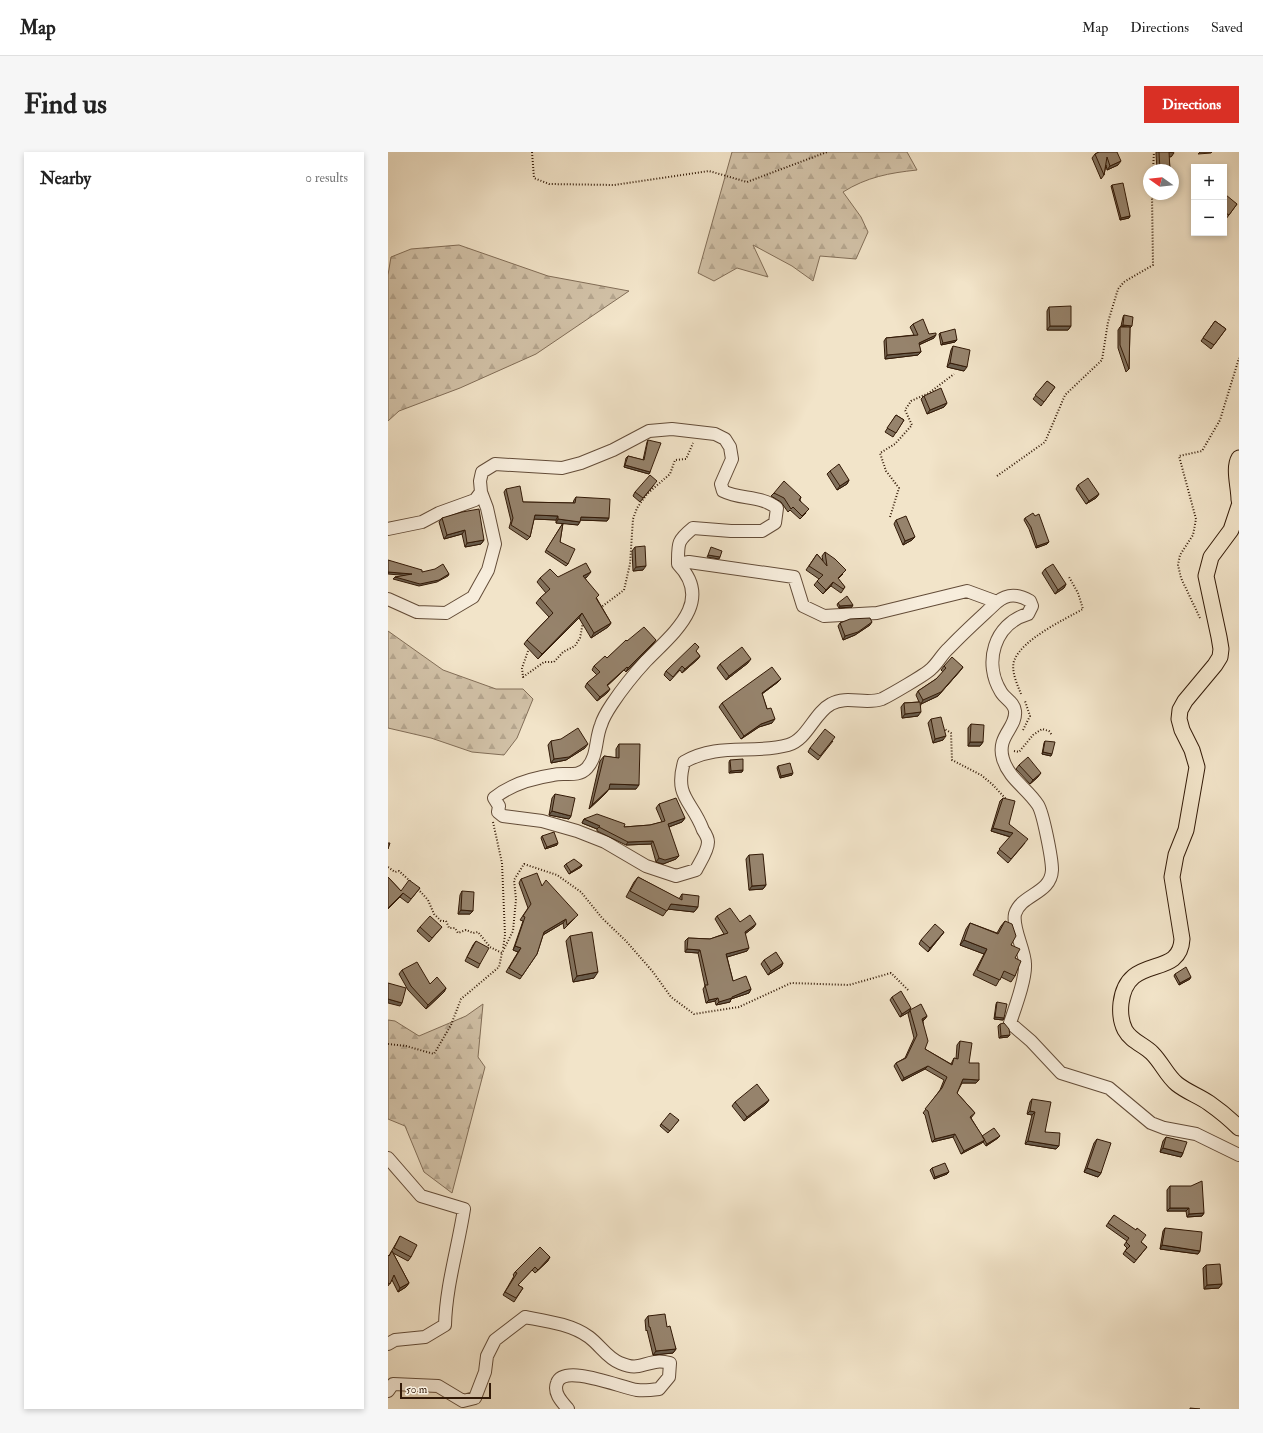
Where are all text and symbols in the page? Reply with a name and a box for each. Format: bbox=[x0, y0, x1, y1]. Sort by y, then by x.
text: Map bbox=[20, 16, 56, 40]
text: Map bbox=[1082, 19, 1108, 36]
text: Directions bbox=[1130, 19, 1189, 36]
text: Saved bbox=[1211, 19, 1243, 36]
button: Directions bbox=[1144, 86, 1239, 123]
text: Find us bbox=[24, 87, 107, 122]
north arrow bbox=[1143, 164, 1179, 200]
map controls bbox=[1191, 164, 1227, 236]
button: + bbox=[1191, 164, 1227, 200]
text: Nearby bbox=[40, 168, 91, 189]
text: 0 results bbox=[305, 170, 348, 186]
button: − bbox=[1191, 200, 1227, 236]
scale bar bbox=[400, 1381, 491, 1400]
text: 50 m bbox=[406, 1383, 427, 1396]

